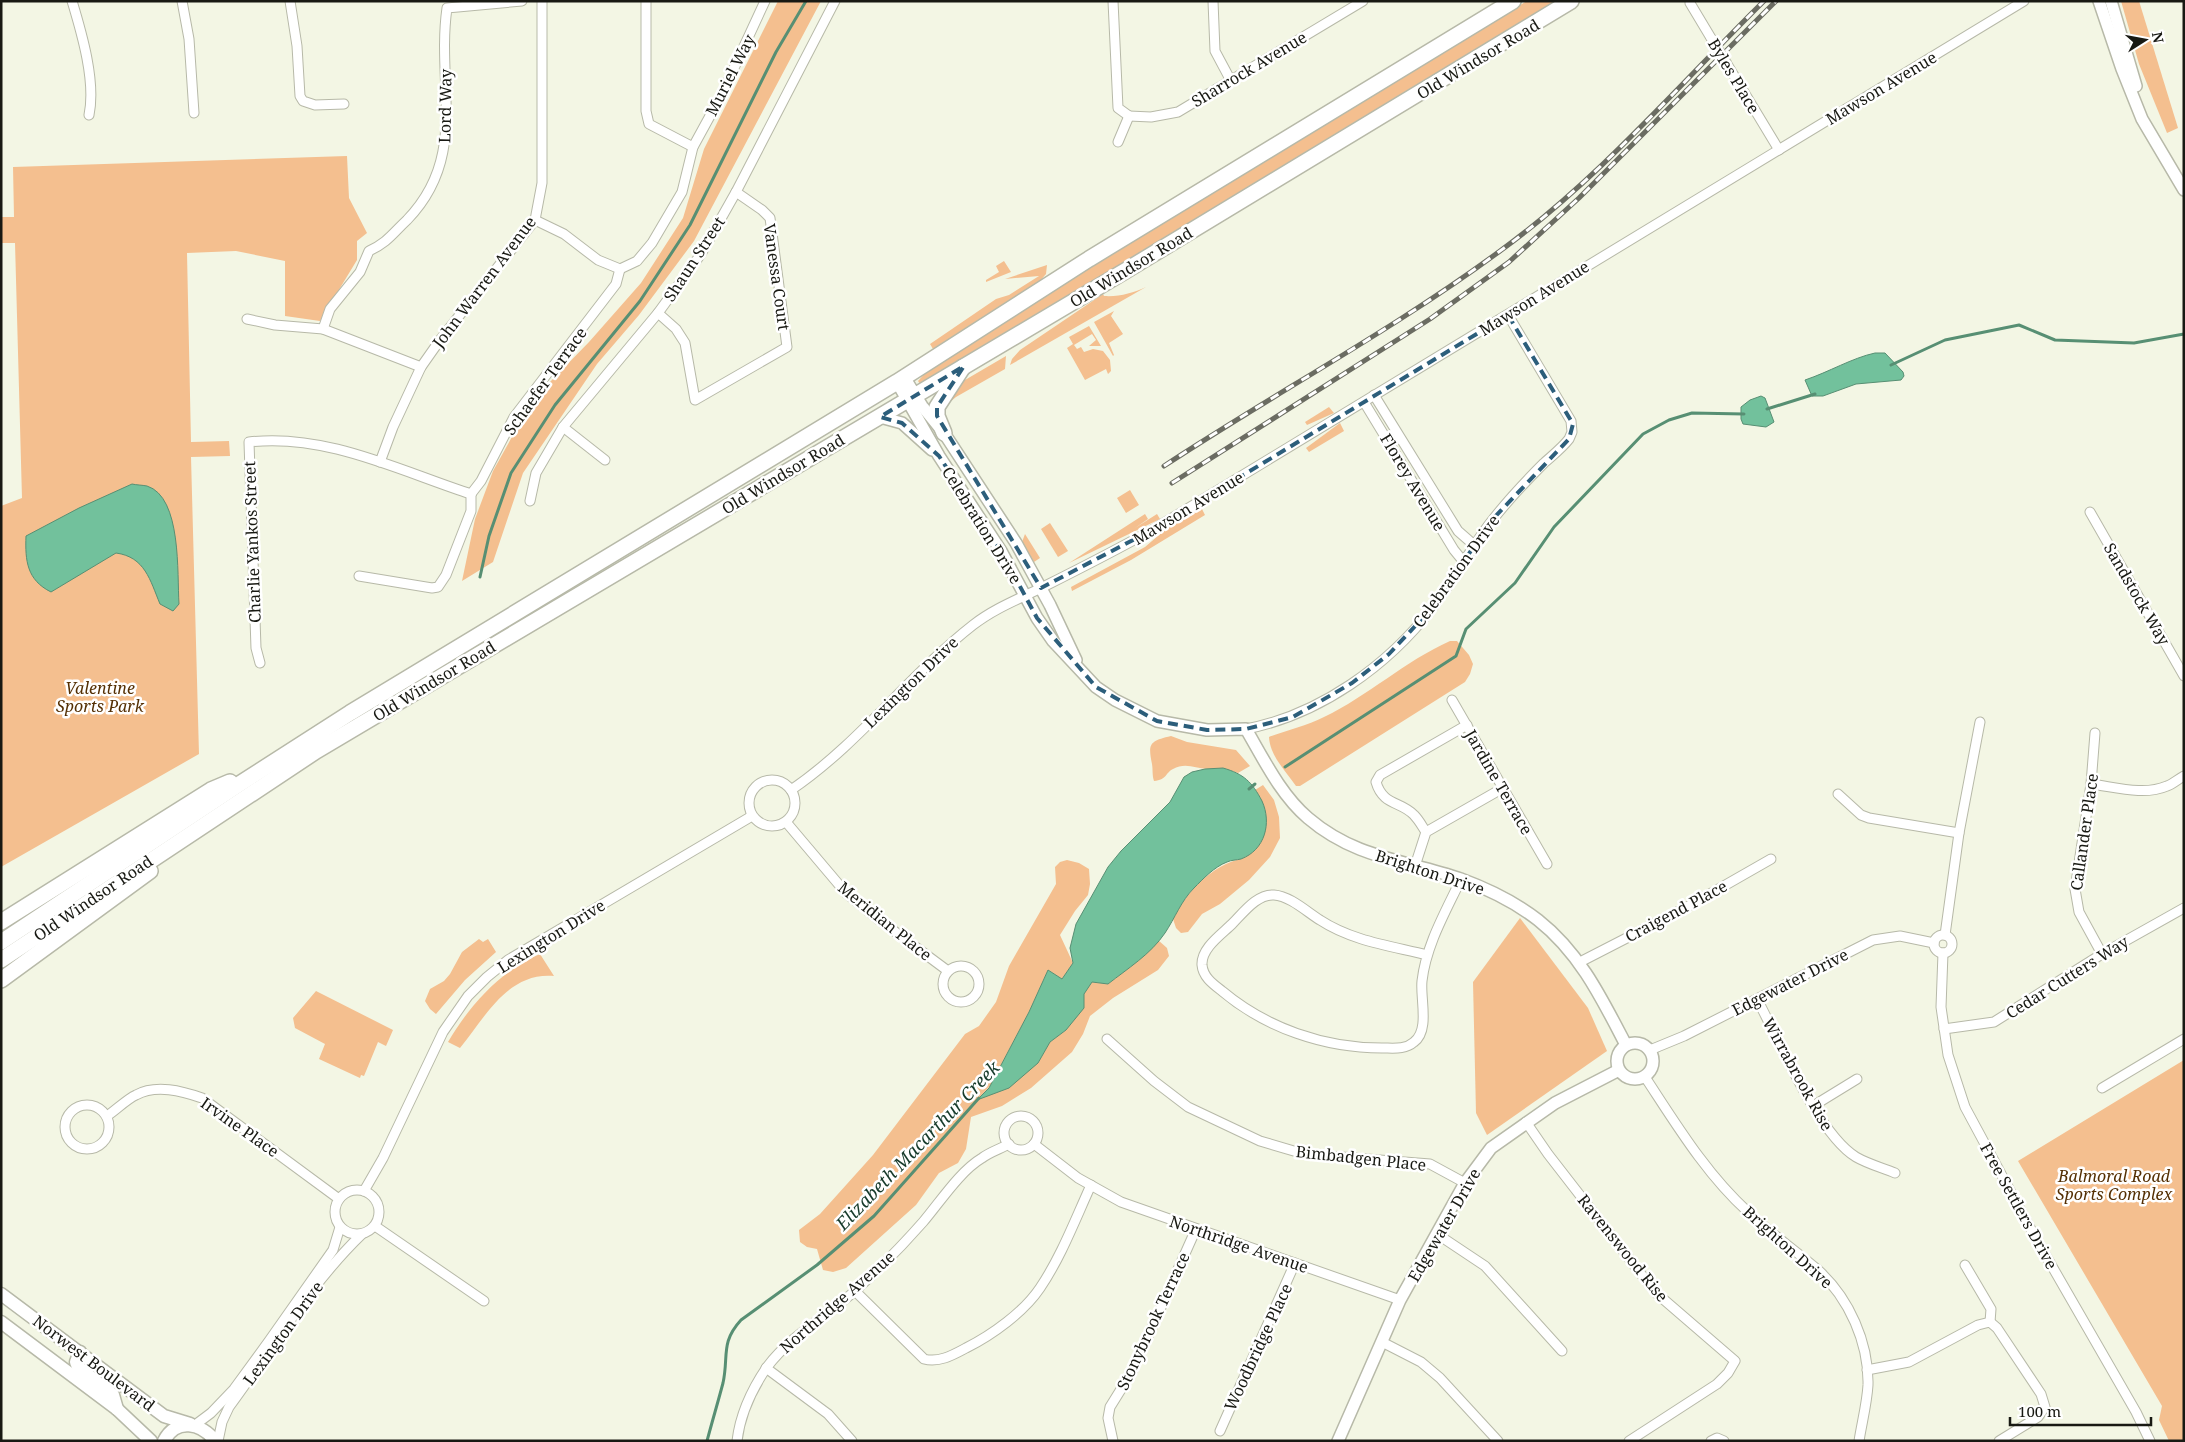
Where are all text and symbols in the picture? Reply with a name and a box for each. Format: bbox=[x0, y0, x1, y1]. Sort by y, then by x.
street label: Old Windsor Road bbox=[1413, 14, 1544, 104]
north arrow bbox=[2120, 15, 2170, 65]
street label: Sharrock Avenue bbox=[1187, 26, 1311, 112]
street label: Muriel Way bbox=[700, 30, 760, 120]
text: N bbox=[2148, 30, 2169, 45]
street label: Byles Place bbox=[1703, 34, 1765, 118]
street label: Mawson Avenue bbox=[1821, 46, 1941, 130]
street label: Lord Way bbox=[433, 68, 457, 143]
street label: John Warren Avenue bbox=[427, 212, 541, 353]
street label: Shaun Street bbox=[658, 212, 730, 306]
street label: Vanessa Court bbox=[759, 222, 795, 332]
street label: Old Windsor Road bbox=[1066, 222, 1197, 312]
street label: Mawson Avenue bbox=[1475, 255, 1593, 341]
street label: Schaefer Terrace bbox=[498, 323, 592, 439]
street label: Old Windsor Road bbox=[718, 429, 849, 519]
street label: Florey Avenue bbox=[1375, 429, 1451, 535]
street label: Charlie Yankos Street bbox=[238, 460, 266, 623]
street label: Celebration Drive bbox=[937, 462, 1027, 588]
street label: Mawson Avenue bbox=[1128, 466, 1248, 550]
street label: Celebration Drive bbox=[1408, 510, 1504, 632]
street label: Sandstock Way bbox=[2099, 539, 2176, 650]
street label: Lexington Drive bbox=[859, 631, 963, 733]
street label: Old Windsor Road bbox=[369, 636, 500, 726]
park label: Valentine Sports Park bbox=[56, 677, 145, 717]
street label: Jardine Terrace bbox=[1459, 725, 1538, 839]
street label: Callander Place bbox=[2065, 772, 2103, 892]
street label: Brighton Drive bbox=[1373, 844, 1487, 900]
street label: Old Windsor Road bbox=[29, 850, 157, 946]
street label: Craigend Place bbox=[1621, 875, 1731, 947]
street label: Meridian Place bbox=[833, 876, 937, 966]
street label: Lexington Drive bbox=[493, 894, 609, 978]
street label: Cedar Cutters Way bbox=[2001, 930, 2133, 1024]
street label: Edgewater Drive bbox=[1728, 943, 1852, 1021]
street label: Wirrabrook Rise bbox=[1758, 1013, 1838, 1135]
water label: Elizabeth Macarthur Creek bbox=[829, 1055, 1005, 1236]
street label: Irvine Place bbox=[196, 1092, 284, 1162]
street label: Free Settlers Drive bbox=[1975, 1139, 2063, 1273]
street label: Bimbadgen Place bbox=[1295, 1140, 1427, 1176]
street label: Edgewater Drive bbox=[1403, 1164, 1485, 1286]
park label: Balmoral Road Sports Complex bbox=[2056, 1165, 2172, 1205]
street label: Ravenswood Rise bbox=[1573, 1190, 1673, 1306]
street label: Brighton Drive bbox=[1739, 1201, 1837, 1293]
street label: Northridge Avenue bbox=[1167, 1210, 1311, 1278]
street label: Northridge Avenue bbox=[775, 1246, 899, 1358]
street label: Stonybrook Terrace bbox=[1111, 1249, 1195, 1393]
street label: Lexington Drive bbox=[238, 1277, 328, 1389]
street label: Woodbridge Place bbox=[1219, 1280, 1297, 1414]
street label: Norwest Boulevard bbox=[29, 1310, 160, 1416]
scale bar bbox=[2010, 1394, 2151, 1426]
text: 100 m bbox=[2018, 1401, 2061, 1421]

